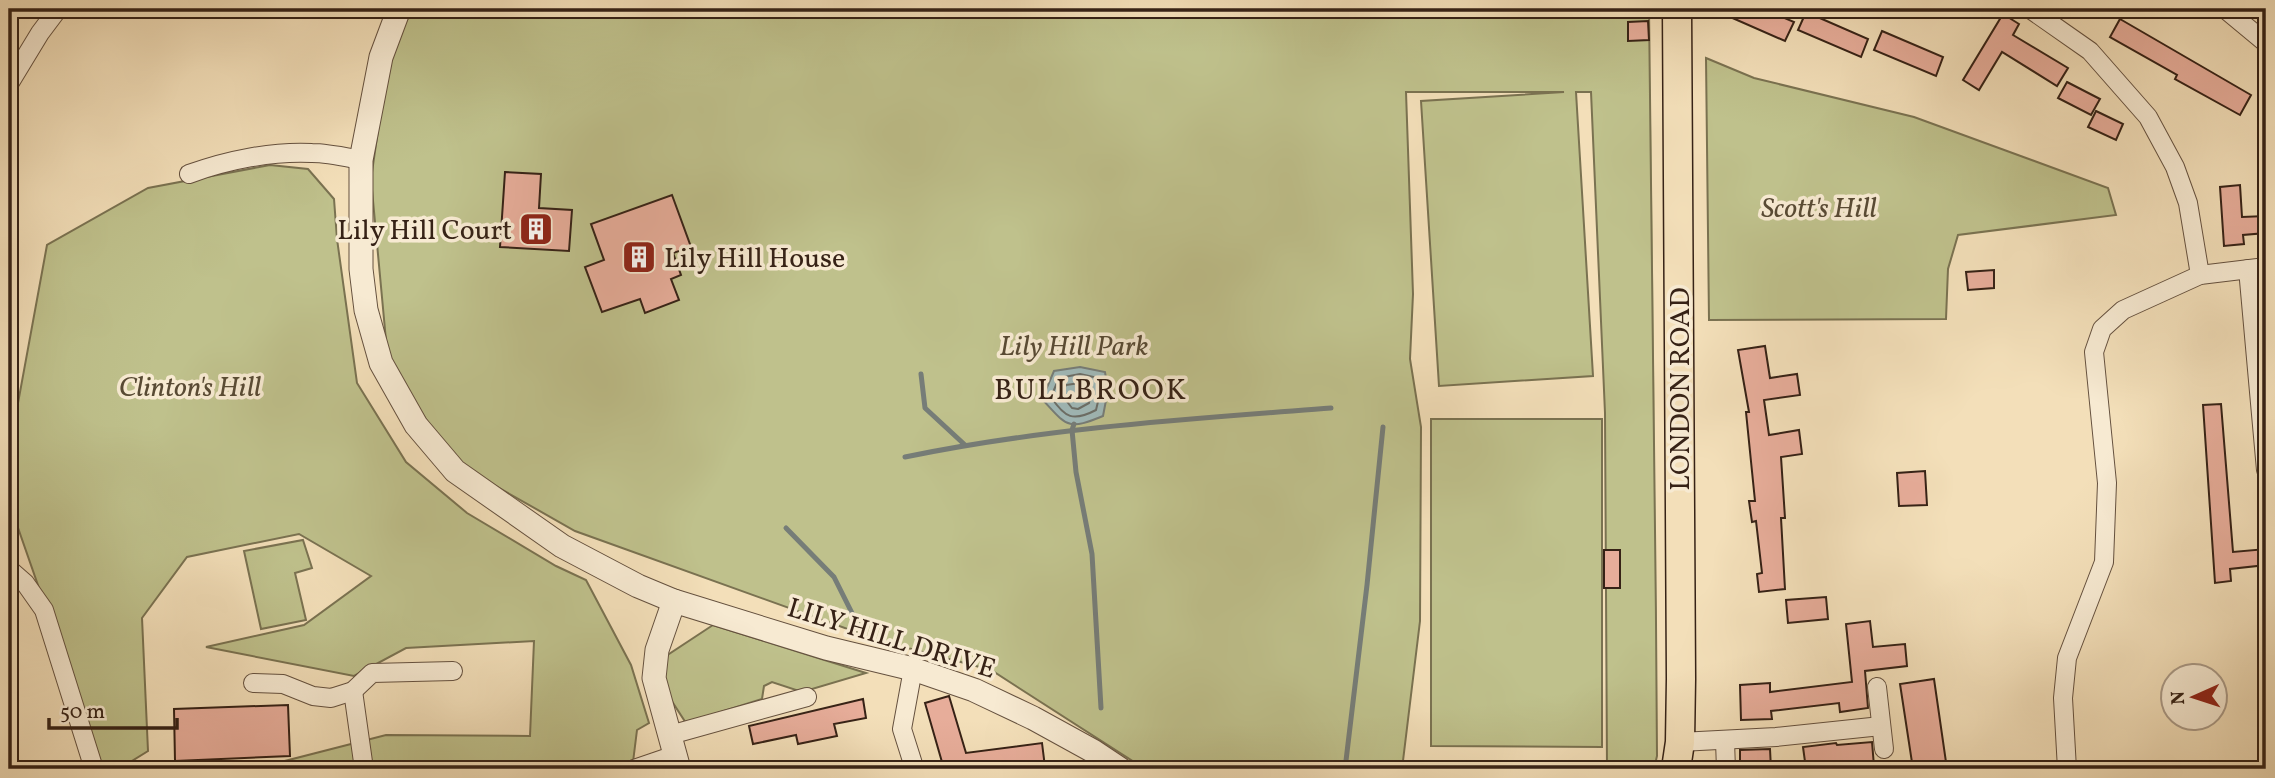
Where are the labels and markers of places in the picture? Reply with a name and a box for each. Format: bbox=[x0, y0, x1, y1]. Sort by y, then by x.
building icon: Lily Hill Court bbox=[517, 210, 555, 248]
place label: Lily Hill Court bbox=[337, 212, 512, 251]
building icon: Lily Hill House bbox=[620, 238, 658, 276]
place label: Lily Hill House bbox=[664, 240, 845, 279]

